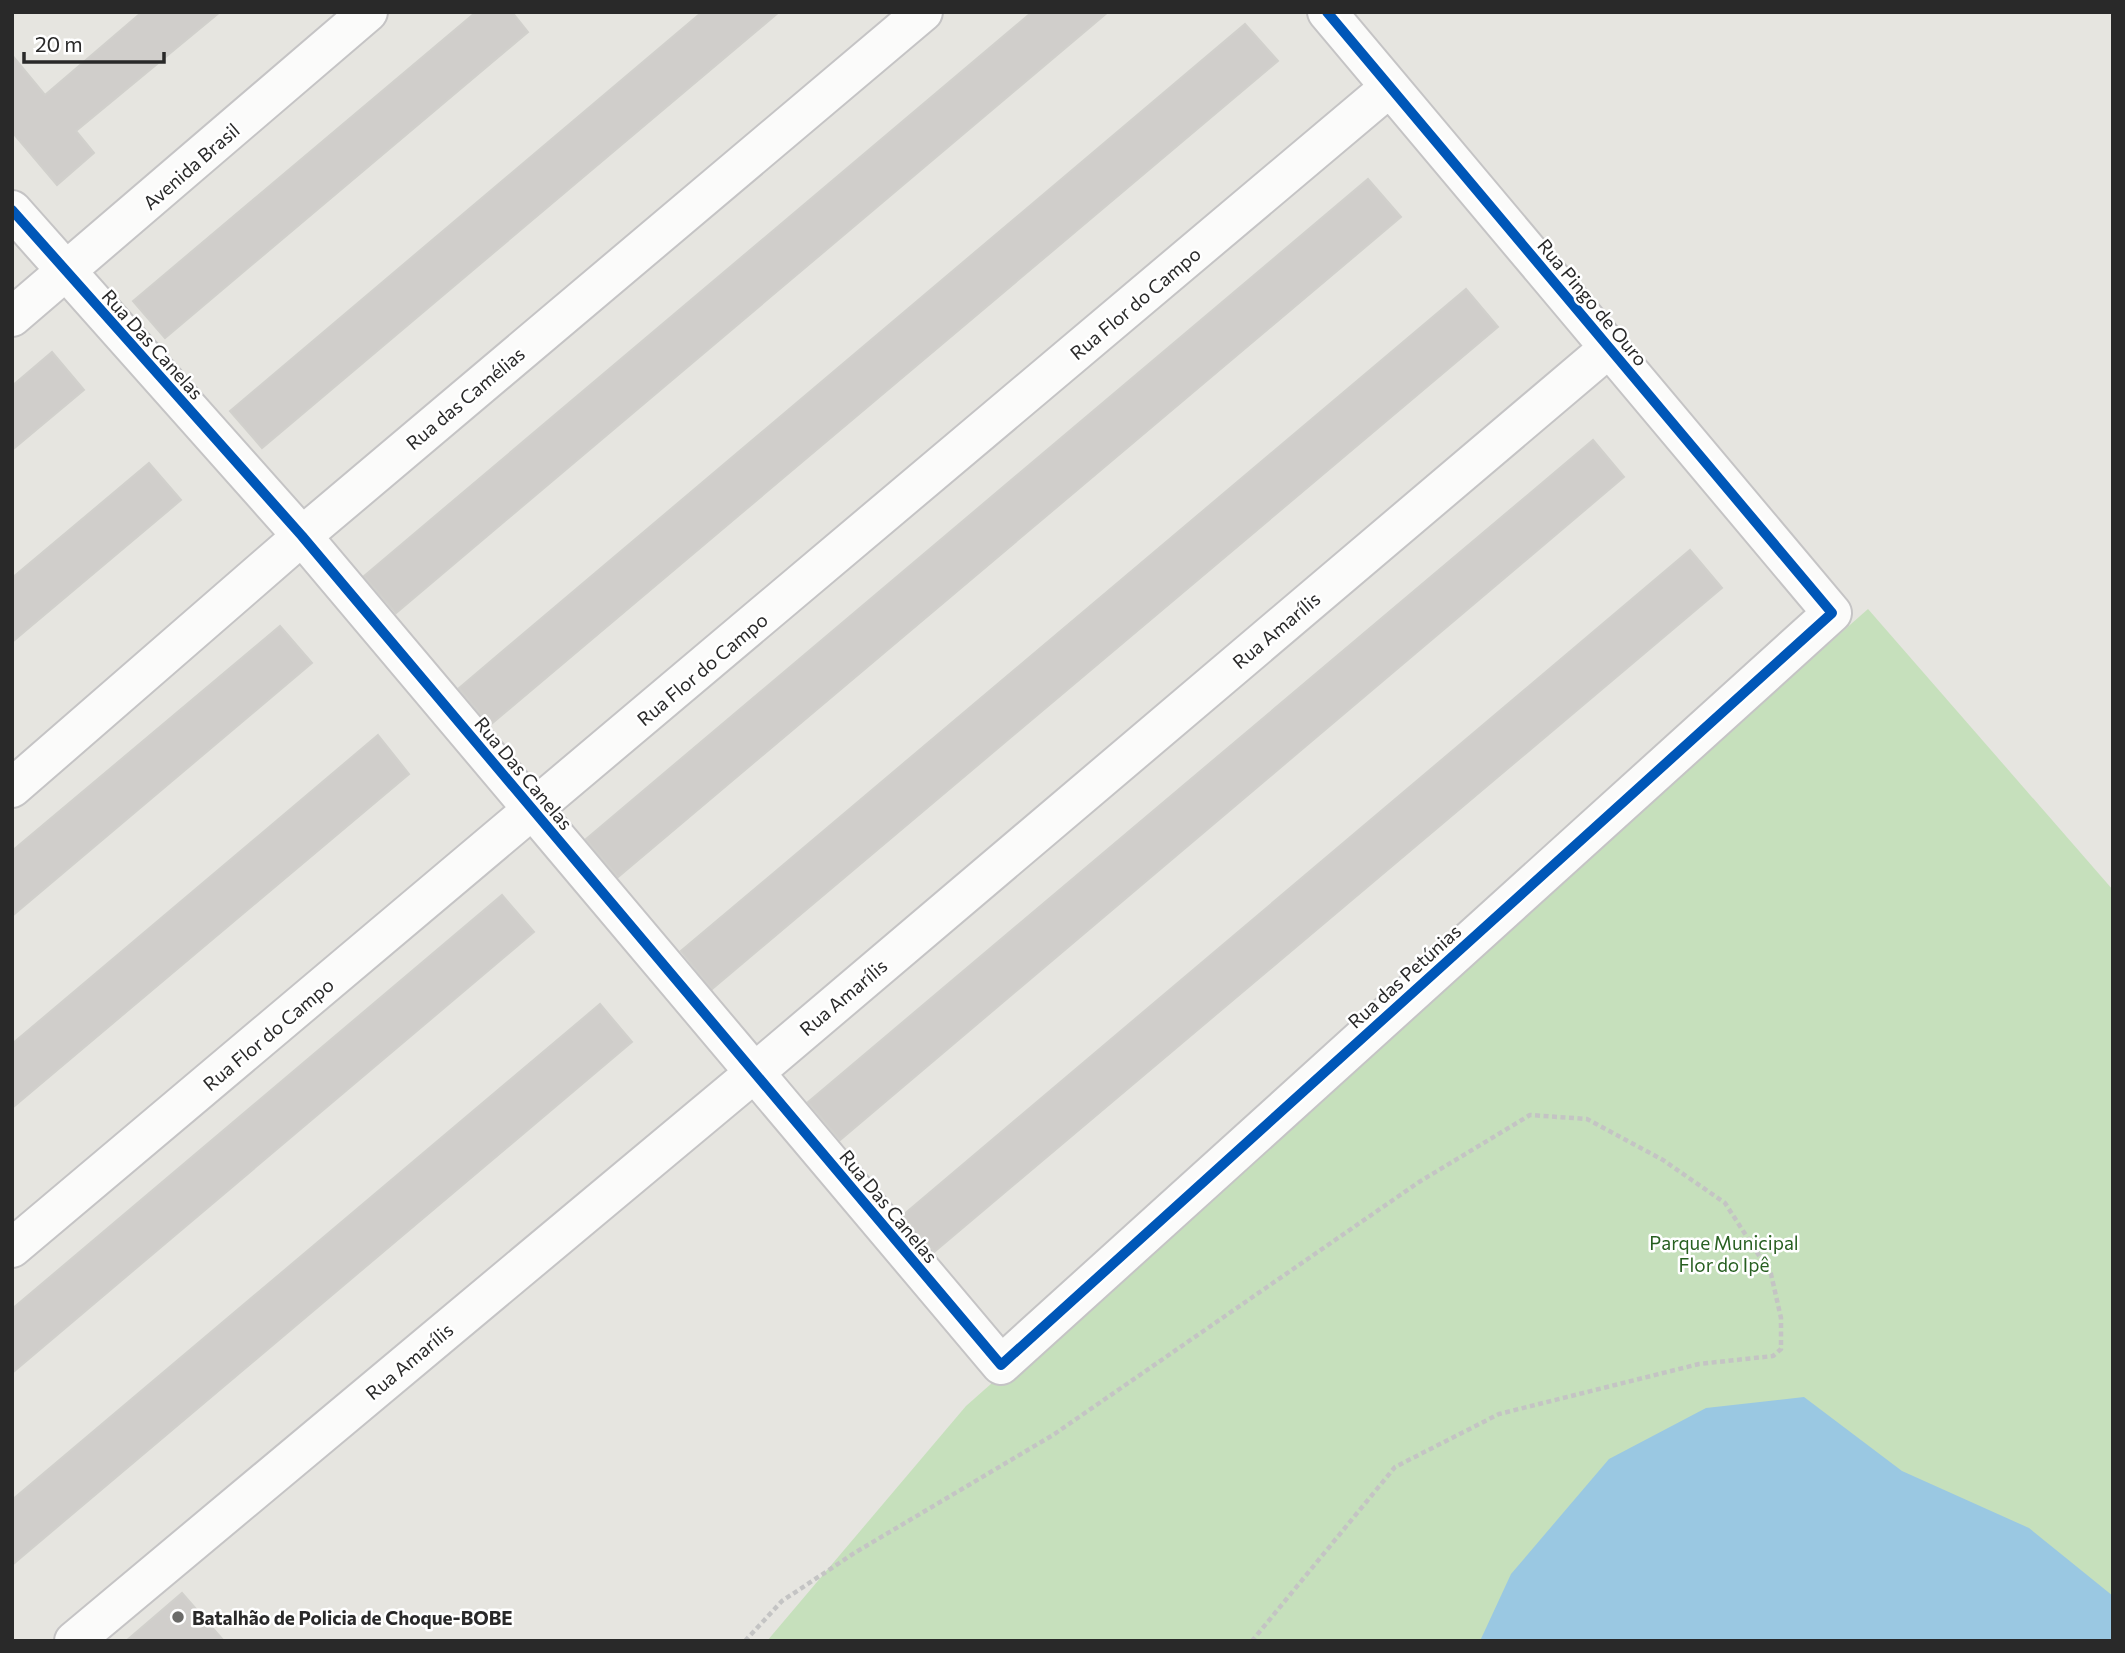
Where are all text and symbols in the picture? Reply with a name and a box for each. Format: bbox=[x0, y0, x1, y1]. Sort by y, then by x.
scale bar bbox=[24, 21, 164, 65]
text: 20 m bbox=[35, 31, 83, 56]
street label: Avenida Brasil bbox=[138, 118, 244, 214]
street label: Rua Pingo de Ouro bbox=[1533, 234, 1653, 370]
street label: Rua Flor do Campo bbox=[1065, 242, 1205, 364]
street label: Rua Das Canelas bbox=[98, 284, 208, 404]
street label: Rua das Camélias bbox=[401, 342, 529, 454]
street label: Rua Amarílis bbox=[1227, 587, 1325, 673]
street label: Rua Flor do Campo bbox=[632, 608, 772, 730]
street label: Rua Das Canelas bbox=[470, 712, 578, 834]
street label: Rua das Petúnias bbox=[1343, 919, 1465, 1033]
street label: Rua Amarílis bbox=[794, 954, 892, 1040]
street label: Rua Flor do Campo bbox=[198, 973, 338, 1095]
street label: Rua Das Canelas bbox=[835, 1145, 943, 1267]
park label: Parque Municipal Flor do Ipê bbox=[1649, 1231, 1799, 1276]
street label: Rua Amarílis bbox=[360, 1318, 458, 1404]
place label: Batalhão de Policia de Choque-BOBE bbox=[192, 1606, 513, 1629]
marker: Batalhão de Policia de Choque-BOBE bbox=[170, 1609, 186, 1625]

